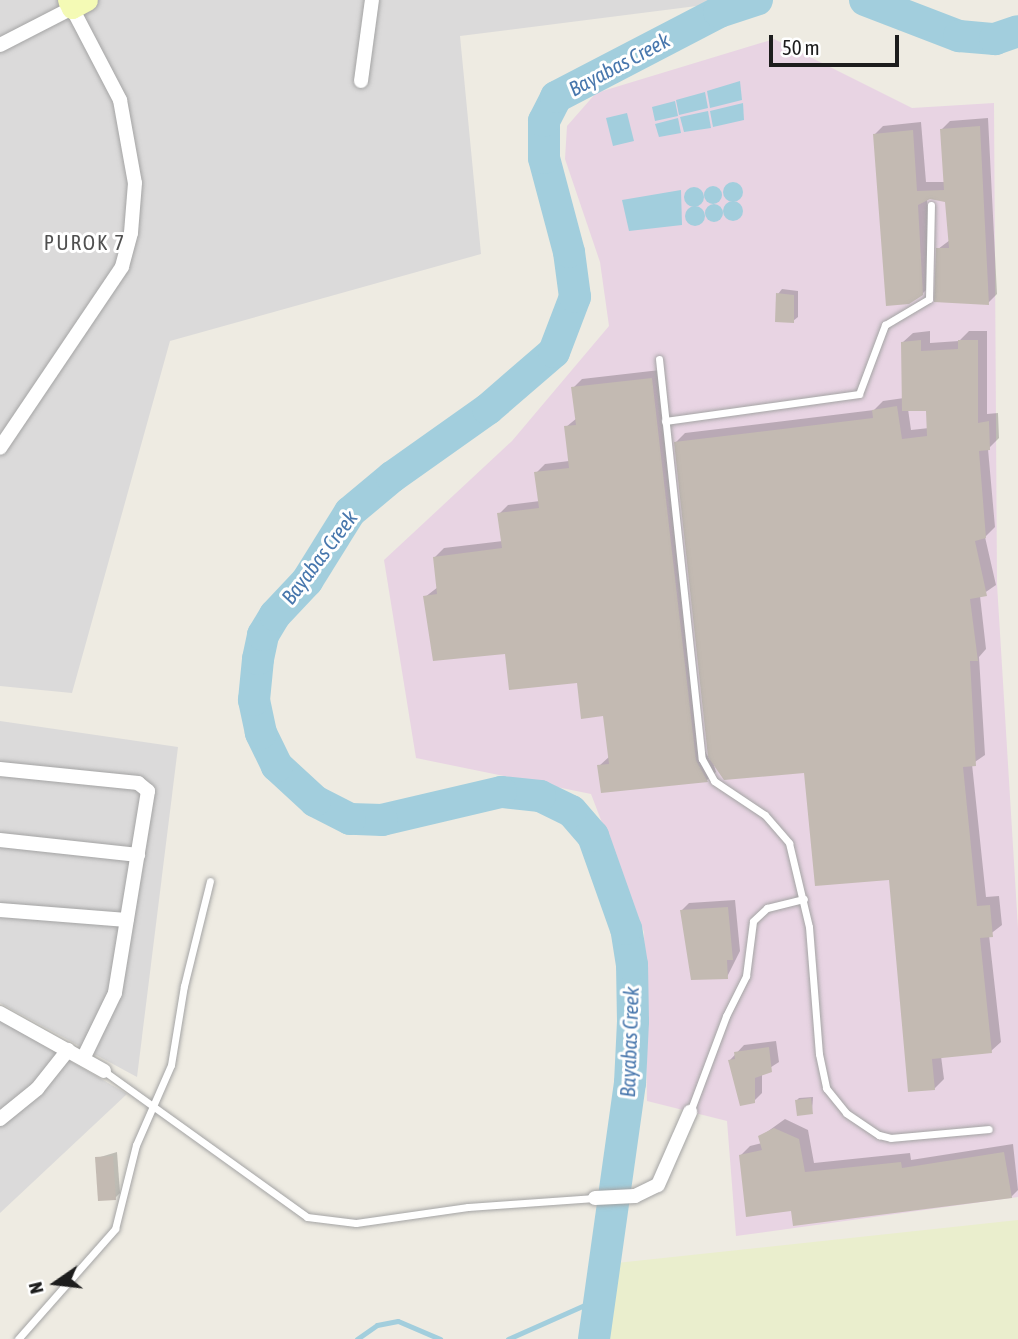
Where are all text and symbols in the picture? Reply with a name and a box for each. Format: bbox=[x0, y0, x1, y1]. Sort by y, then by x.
scale bar bbox=[773, 21, 902, 65]
water label: Bayabas Creek bbox=[564, 27, 674, 101]
text: 50 m bbox=[782, 35, 820, 59]
district label: PUROK 7 bbox=[45, 229, 125, 255]
water label: Bayabas Creek bbox=[276, 505, 362, 609]
water label: Bayabas Creek bbox=[614, 986, 644, 1098]
north arrow bbox=[21, 1248, 91, 1318]
text: N bbox=[24, 1280, 48, 1296]

